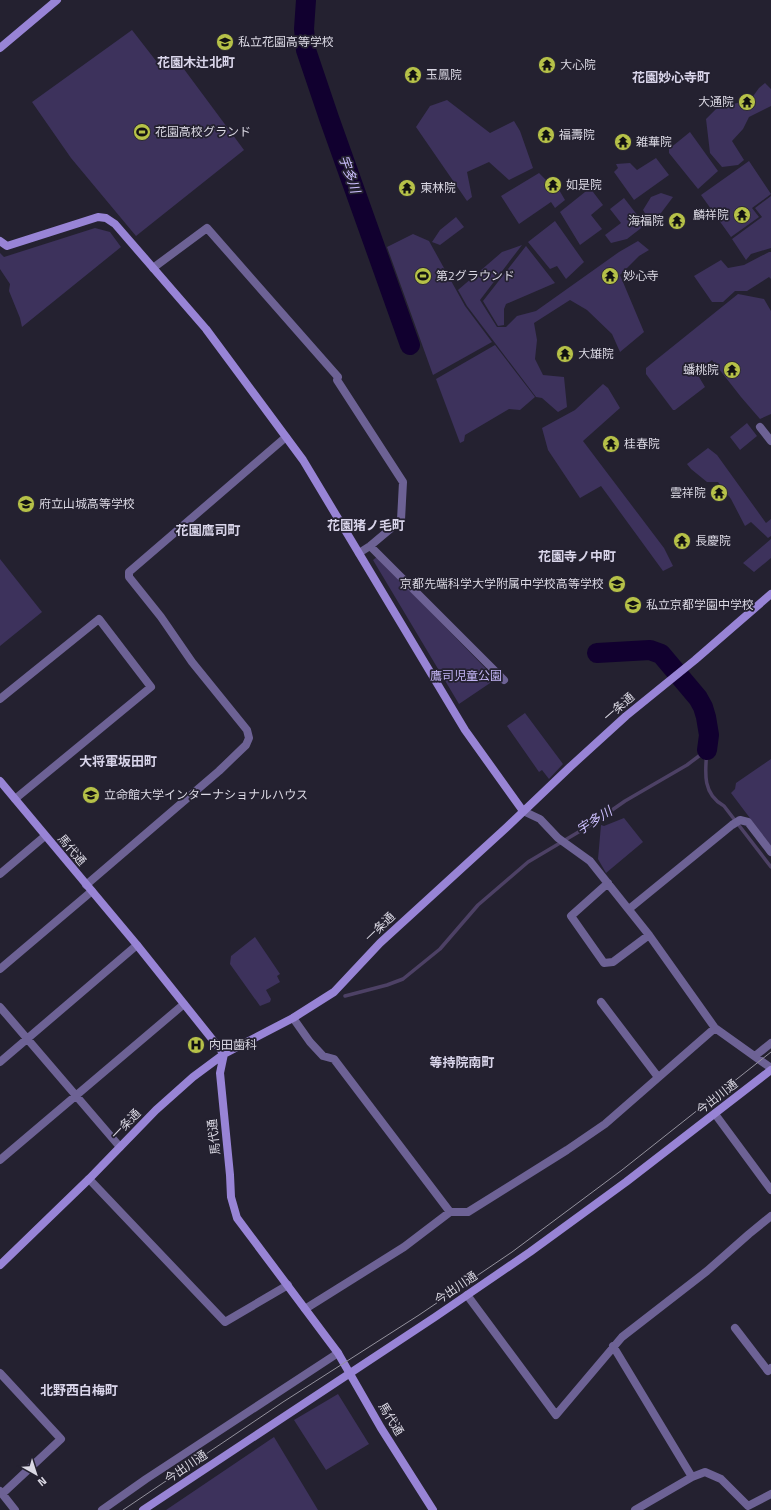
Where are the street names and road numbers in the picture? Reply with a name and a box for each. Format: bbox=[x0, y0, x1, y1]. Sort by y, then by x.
street label: 一条通 bbox=[599, 688, 638, 726]
street label: 馬代通 bbox=[54, 830, 91, 870]
street label: 一条通 bbox=[360, 907, 399, 946]
street label: 今出川通 bbox=[692, 1074, 741, 1119]
street label: 一条通 bbox=[106, 1104, 145, 1143]
street label: 馬代通 bbox=[202, 1118, 225, 1156]
street label: 今出川通 bbox=[431, 1266, 481, 1309]
street label: 馬代通 bbox=[374, 1398, 409, 1439]
street label: 今出川通 bbox=[161, 1445, 211, 1488]

